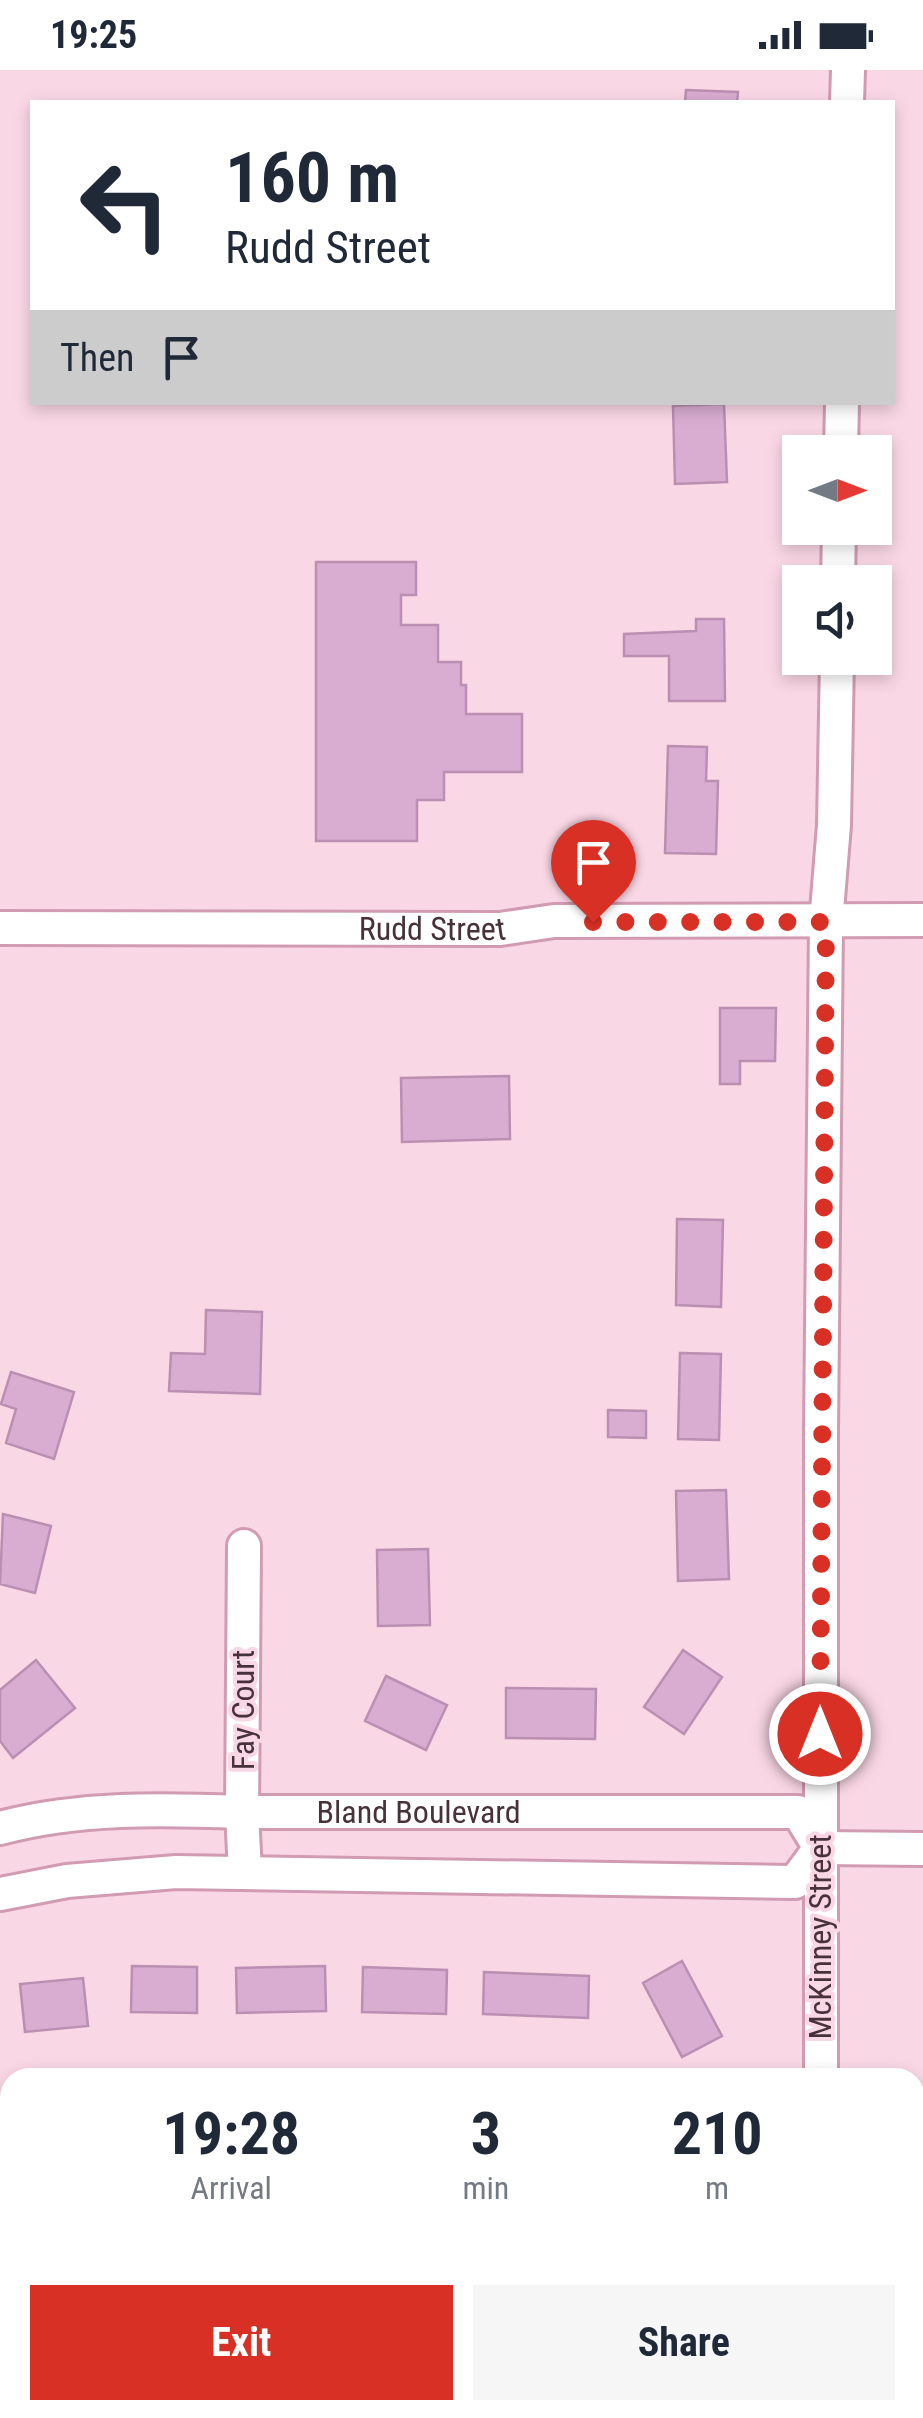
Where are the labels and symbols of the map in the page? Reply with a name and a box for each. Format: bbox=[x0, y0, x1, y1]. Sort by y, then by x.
north arrow bbox=[782, 435, 892, 545]
pin bbox=[551, 820, 636, 923]
street label: Rudd Street bbox=[359, 909, 508, 948]
street label: Fay Court bbox=[224, 1650, 262, 1770]
position arrow bbox=[768, 1682, 872, 1786]
street label: Bland Boulevard bbox=[316, 1793, 521, 1831]
street label: McKinney Street bbox=[801, 1834, 839, 2040]

